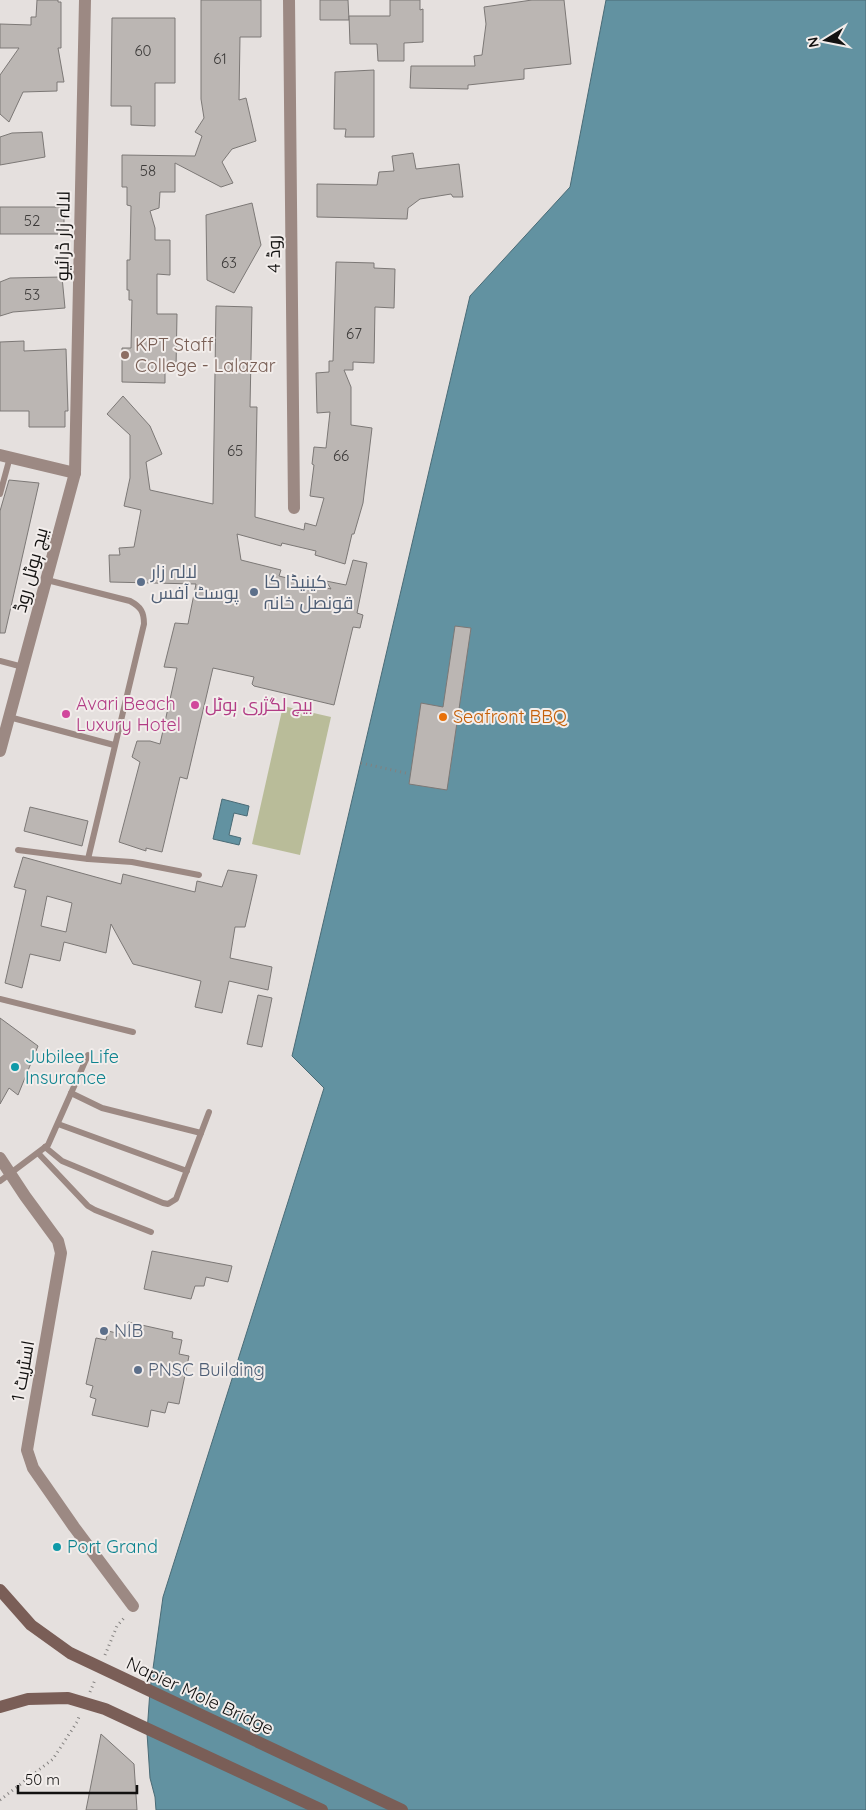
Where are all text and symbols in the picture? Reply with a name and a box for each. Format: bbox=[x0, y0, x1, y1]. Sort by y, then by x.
north arrow bbox=[801, 15, 851, 65]
text: N bbox=[803, 36, 823, 49]
house number: 60 bbox=[135, 41, 152, 60]
house number: 61 bbox=[213, 49, 227, 68]
house number: 58 bbox=[140, 161, 156, 180]
street label: لالہ زار ڈرائیو bbox=[50, 191, 75, 281]
house number: 52 bbox=[24, 211, 40, 230]
street label: روڈ 4 bbox=[262, 235, 285, 273]
house number: 63 bbox=[221, 253, 237, 272]
house number: 53 bbox=[24, 285, 40, 304]
house number: 67 bbox=[346, 324, 362, 343]
place label: KPT Staff College - Lalazar bbox=[135, 333, 276, 377]
marker: KPT Staff College - Lalazar bbox=[119, 349, 131, 361]
house number: 65 bbox=[227, 441, 243, 460]
house number: 66 bbox=[333, 446, 349, 465]
street label: بیچ ہوٹل روڈ bbox=[8, 525, 54, 615]
place label: لالہ زار پوسٹ آفس bbox=[150, 560, 239, 605]
place label: کینیڈا کا قونصل خانہ bbox=[264, 570, 354, 614]
marker: لالہ زار پوسٹ آفس bbox=[135, 576, 147, 588]
marker: کینیڈا کا قونصل خانہ bbox=[248, 586, 260, 598]
place label: Avari Beach Luxury Hotel bbox=[76, 692, 181, 736]
place label: بیچ لگژری ہوٹل bbox=[205, 693, 313, 717]
marker: بیچ لگژری ہوٹل bbox=[189, 699, 201, 711]
place label: Seafront BBQ bbox=[453, 705, 568, 728]
marker: Avari Beach Luxury Hotel bbox=[60, 708, 72, 720]
marker: Seafront BBQ bbox=[437, 711, 449, 723]
place label: Jubilee Life Insurance bbox=[25, 1045, 119, 1089]
marker: Jubilee Life Insurance bbox=[9, 1061, 21, 1073]
place label: NIB bbox=[114, 1319, 143, 1342]
marker: NIB bbox=[98, 1325, 110, 1337]
street label: اسٹریٹ 1 bbox=[6, 1339, 39, 1403]
place label: PNSC Building bbox=[148, 1358, 265, 1381]
marker: PNSC Building bbox=[132, 1364, 144, 1376]
place label: Port Grand bbox=[67, 1535, 158, 1558]
marker: Port Grand bbox=[51, 1541, 63, 1553]
street label: Napier Mole Bridge bbox=[123, 1651, 278, 1740]
scale bar bbox=[18, 1762, 136, 1794]
text: 50 m bbox=[25, 1770, 60, 1789]

